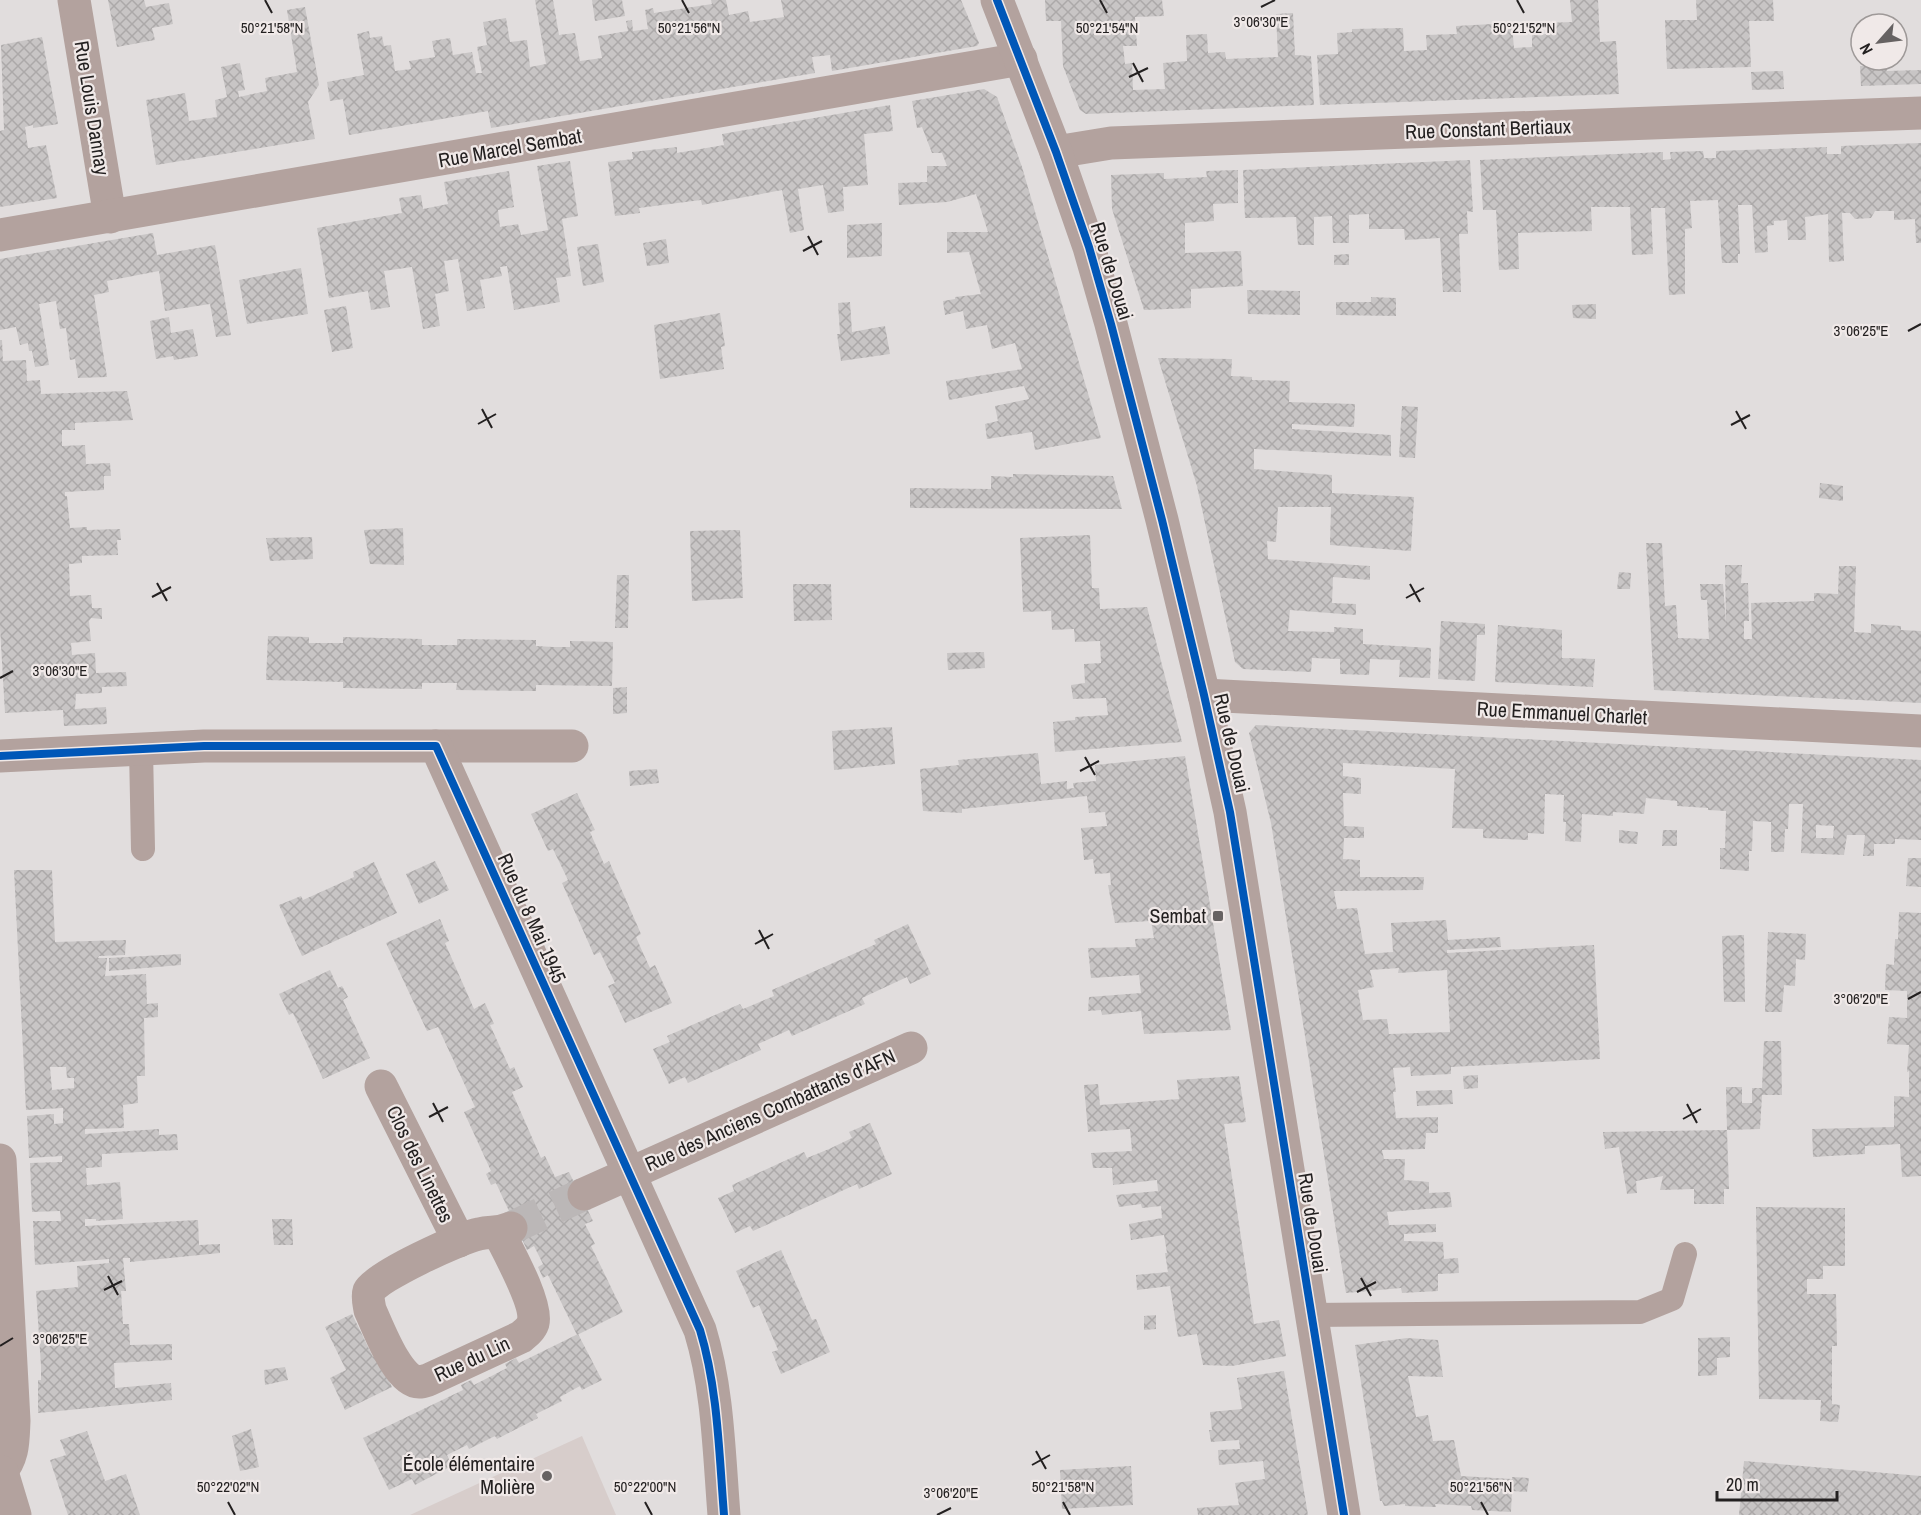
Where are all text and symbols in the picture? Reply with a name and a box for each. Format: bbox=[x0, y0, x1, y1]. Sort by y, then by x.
text: 3°06'30"E bbox=[1233, 11, 1289, 32]
north arrow bbox=[1849, 12, 1909, 72]
text: 50°21'58"N bbox=[241, 17, 303, 38]
text: 50°21'56"N bbox=[658, 17, 720, 38]
text: 50°21'54"N bbox=[1076, 17, 1138, 38]
text: 50°21'52"N bbox=[1493, 17, 1555, 38]
street label: Rue Louis Dannay bbox=[69, 39, 117, 178]
text: N bbox=[1854, 40, 1878, 58]
street label: Rue Constant Bertiaux bbox=[1405, 112, 1572, 145]
street label: Rue Marcel Sembat bbox=[436, 122, 584, 173]
street label: Rue de Douai bbox=[1085, 219, 1140, 323]
text: 3°06'25"E bbox=[1833, 320, 1889, 341]
text: 3°06'30"E bbox=[32, 660, 88, 681]
street label: Rue de Douai bbox=[1208, 691, 1257, 795]
street label: Rue Emmanuel Charlet bbox=[1476, 695, 1648, 730]
street label: Rue du 8 Mai 1945 bbox=[492, 849, 573, 987]
place label: Sembat bbox=[1149, 902, 1206, 929]
marker: Sembat bbox=[1211, 909, 1225, 923]
text: 3°06'20"E bbox=[1833, 988, 1889, 1009]
street label: Rue des Anciens Combattants d'AFN bbox=[640, 1042, 899, 1177]
street label: Clos des Linettes bbox=[381, 1101, 460, 1227]
street label: Rue de Douai bbox=[1292, 1171, 1335, 1275]
text: 3°06'25"E bbox=[32, 1328, 88, 1349]
street label: Rue du Lin bbox=[430, 1329, 514, 1388]
place label: École élémentaire Molière bbox=[403, 1450, 535, 1500]
scale bar bbox=[1717, 1464, 1837, 1502]
marker: École élémentaire Molière bbox=[540, 1469, 554, 1483]
text: 20 m bbox=[1726, 1472, 1759, 1497]
text: 50°22'02"N bbox=[197, 1476, 259, 1497]
text: 50°22'00"N bbox=[614, 1476, 676, 1497]
text: 50°21'58"N bbox=[1032, 1476, 1094, 1497]
text: 50°21'56"N bbox=[1450, 1476, 1512, 1497]
text: 3°06'20"E bbox=[923, 1482, 979, 1503]

